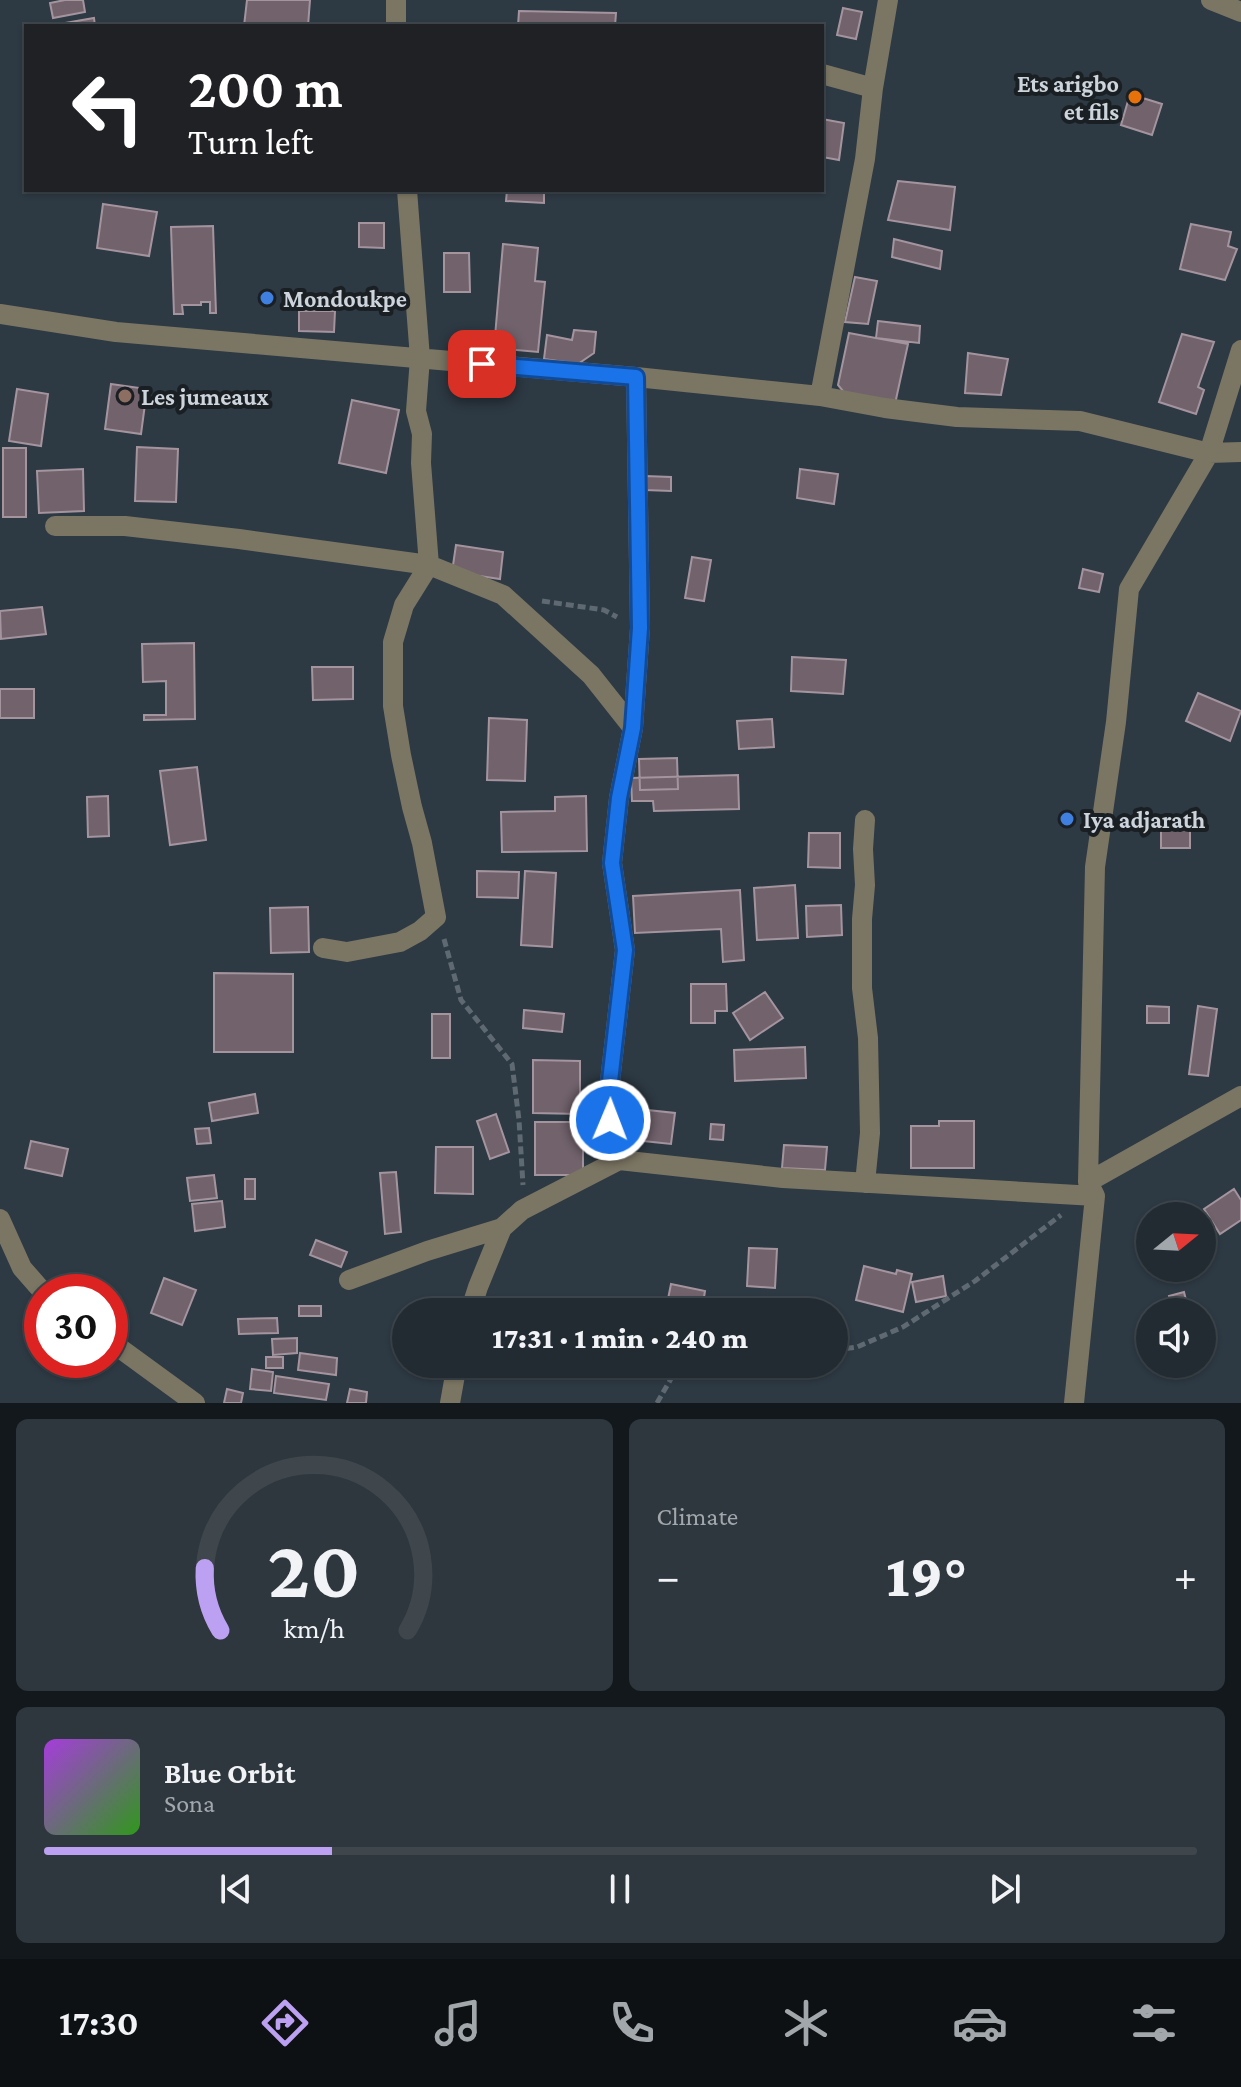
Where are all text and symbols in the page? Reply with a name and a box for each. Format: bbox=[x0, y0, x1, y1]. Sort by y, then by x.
icon: left bbox=[56, 56, 160, 160]
text: 200 m bbox=[188, 57, 343, 119]
place label: Ets arigbo et fils bbox=[1017, 70, 1119, 125]
marker: Ets arigbo et fils bbox=[1126, 88, 1144, 106]
text: Turn left bbox=[188, 122, 313, 162]
place label: Mondoukpe bbox=[283, 285, 407, 312]
marker: Mondoukpe bbox=[258, 289, 276, 307]
pin bbox=[448, 330, 516, 398]
icon: arrive bbox=[460, 342, 504, 386]
place label: Les jumeaux bbox=[141, 383, 270, 411]
marker: Les jumeaux bbox=[116, 387, 134, 405]
place label: Iya adjarath bbox=[1083, 806, 1206, 834]
marker: Iya adjarath bbox=[1058, 810, 1076, 828]
position arrow bbox=[568, 1078, 652, 1162]
north arrow bbox=[1136, 1202, 1216, 1282]
map controls bbox=[1136, 1202, 1216, 1378]
speed limit sign: 30 bbox=[24, 1274, 128, 1378]
button: sound bbox=[1136, 1298, 1216, 1378]
text: 17:31 · 1 min · 240 m bbox=[492, 1321, 748, 1354]
text: Climate bbox=[657, 1502, 738, 1531]
text: 20 bbox=[268, 1522, 361, 1615]
text: 19° bbox=[886, 1542, 967, 1609]
text: − bbox=[657, 1552, 680, 1600]
text: + bbox=[1174, 1552, 1197, 1600]
text: km/h bbox=[283, 1612, 345, 1644]
text: Blue Orbit bbox=[164, 1756, 295, 1789]
text: Sona bbox=[164, 1789, 215, 1818]
icon: previous bbox=[214, 1867, 258, 1911]
icon: pause bbox=[598, 1867, 642, 1911]
icon: next bbox=[983, 1867, 1027, 1911]
icon: directions bbox=[257, 1995, 313, 2051]
icon: music bbox=[430, 1995, 486, 2051]
icon: phone bbox=[604, 1995, 660, 2051]
icon: climate bbox=[778, 1995, 834, 2051]
icon: car bbox=[952, 1995, 1008, 2051]
icon: filters bbox=[1126, 1995, 1182, 2051]
text: 17:30 bbox=[59, 2003, 139, 2043]

